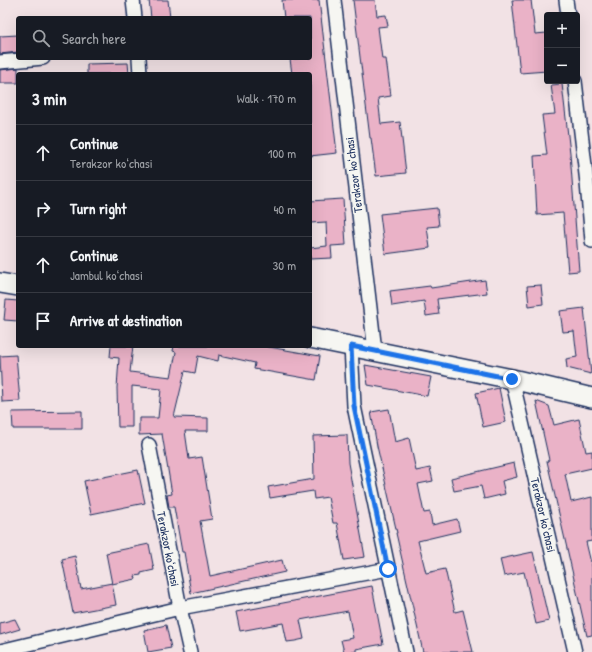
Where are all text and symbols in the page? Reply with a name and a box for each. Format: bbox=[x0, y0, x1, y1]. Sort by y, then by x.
map controls bbox=[544, 12, 580, 84]
button: + bbox=[544, 12, 580, 48]
search box bbox=[16, 16, 312, 60]
icon: search bbox=[30, 27, 52, 49]
text: Search here bbox=[62, 28, 126, 49]
button: − bbox=[544, 48, 580, 84]
text: 3 min bbox=[32, 87, 67, 110]
text: Walk · 170 m bbox=[237, 89, 296, 107]
text: Continue bbox=[70, 133, 118, 154]
street label: Terakzor koʻchasi bbox=[340, 136, 367, 214]
icon: ahead bbox=[32, 142, 54, 164]
text: 100 m bbox=[268, 144, 296, 162]
text: Terakzor koʻchasi bbox=[70, 154, 153, 172]
icon: right bbox=[32, 198, 54, 220]
text: Turn right bbox=[70, 198, 126, 219]
text: 40 m bbox=[273, 200, 296, 218]
text: Continue bbox=[70, 245, 118, 266]
icon: ahead bbox=[32, 254, 54, 276]
text: 30 m bbox=[273, 256, 296, 274]
text: Jambul koʻchasi bbox=[70, 266, 143, 284]
icon: arrive bbox=[32, 310, 54, 332]
text: Arrive at destination bbox=[70, 310, 182, 331]
route end bbox=[503, 370, 521, 388]
street label: Terakzor koʻchasi bbox=[527, 476, 560, 554]
street label: Terakzor koʻchasi bbox=[153, 510, 184, 588]
route start bbox=[379, 560, 397, 578]

